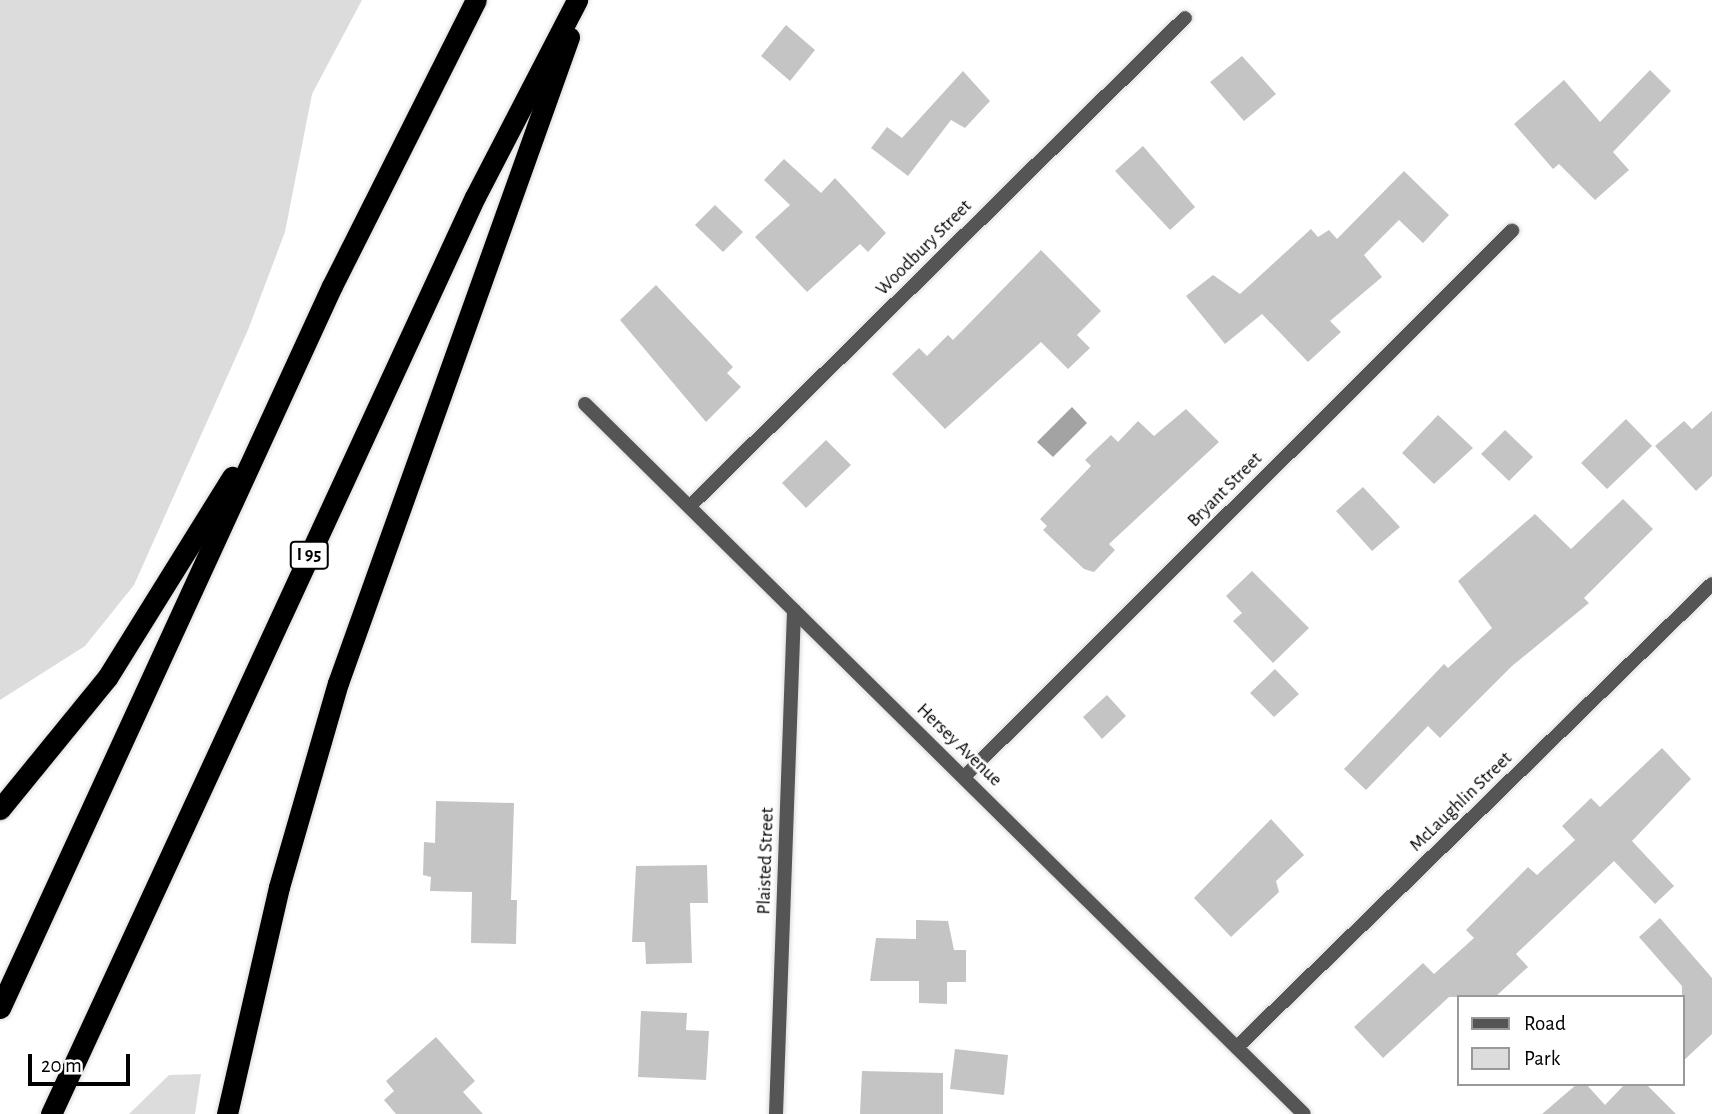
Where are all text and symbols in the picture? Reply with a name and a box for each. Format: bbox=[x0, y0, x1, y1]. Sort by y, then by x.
street label: Woodbury Street bbox=[871, 195, 977, 301]
street label: Bryant Street bbox=[1183, 448, 1267, 532]
road number: I 95 bbox=[290, 540, 328, 570]
street label: Hersey Avenue bbox=[912, 699, 1006, 791]
street label: McLaughlin Street bbox=[1405, 747, 1517, 857]
street label: Plaisted Street bbox=[753, 807, 779, 915]
legend bbox=[1456, 995, 1684, 1086]
text: Road bbox=[1524, 1013, 1566, 1034]
scale bar bbox=[32, 1040, 133, 1084]
text: Park bbox=[1524, 1048, 1560, 1069]
text: 20 m bbox=[41, 1055, 82, 1076]

